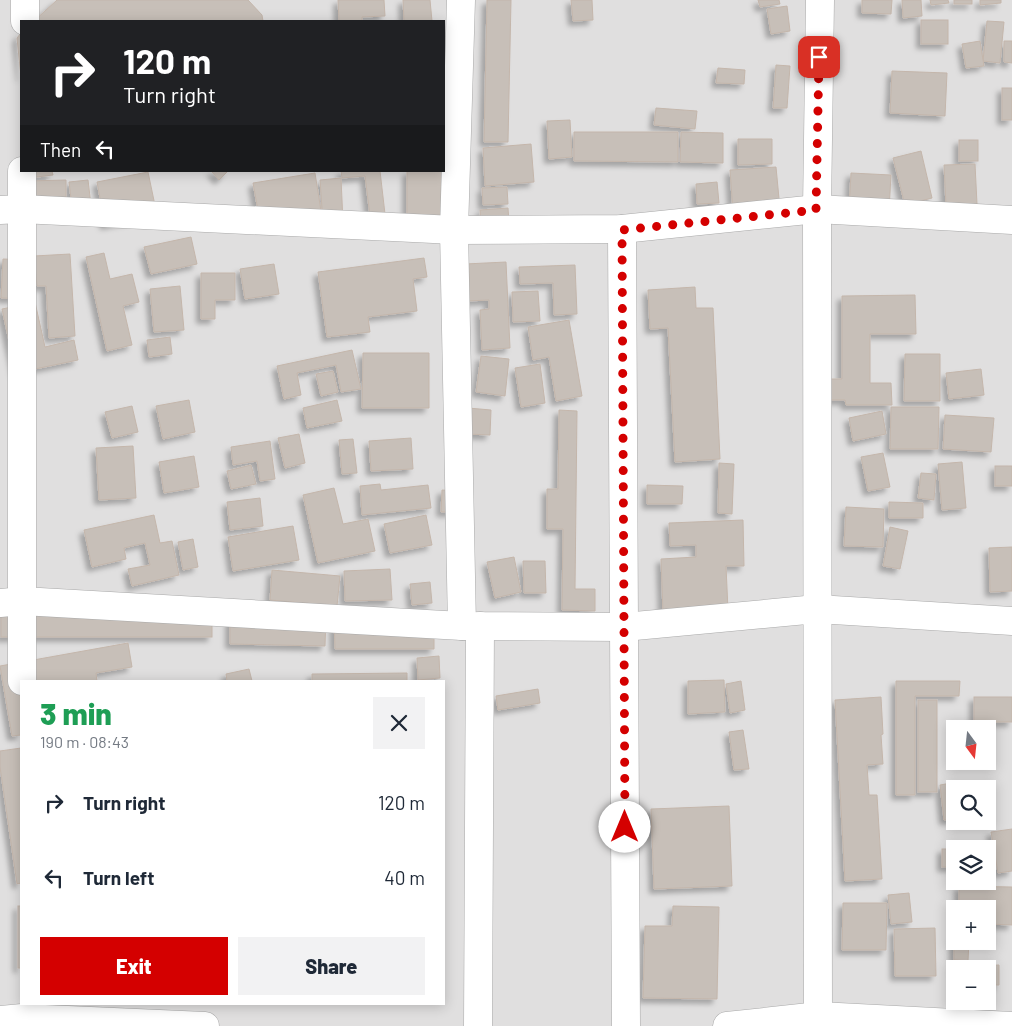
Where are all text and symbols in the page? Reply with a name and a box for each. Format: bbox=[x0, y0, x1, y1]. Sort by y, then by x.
pin bbox=[798, 36, 840, 78]
text: 120 m bbox=[123, 39, 211, 81]
icon: right bbox=[40, 40, 105, 105]
icon: arrive bbox=[805, 43, 833, 71]
text: Turn right bbox=[123, 81, 216, 107]
icon: left bbox=[91, 135, 119, 163]
text: Then bbox=[40, 138, 81, 161]
text: 3 min bbox=[40, 695, 112, 731]
button: close bbox=[373, 697, 425, 749]
north arrow bbox=[946, 720, 996, 770]
map controls bbox=[946, 720, 996, 1010]
text: 190 m · 08:43 bbox=[40, 732, 129, 751]
button: search bbox=[946, 780, 996, 830]
icon: right bbox=[40, 789, 68, 817]
text: Turn right bbox=[83, 791, 165, 814]
text: 120 m bbox=[378, 791, 425, 814]
position arrow bbox=[598, 800, 650, 852]
button: layers bbox=[946, 840, 996, 890]
icon: left bbox=[40, 864, 68, 892]
text: Turn left bbox=[83, 866, 154, 889]
text: 40 m bbox=[384, 866, 425, 889]
button: + bbox=[946, 900, 996, 950]
button: Exit bbox=[40, 937, 228, 995]
button: Share bbox=[238, 937, 425, 995]
button: − bbox=[946, 960, 996, 1010]

